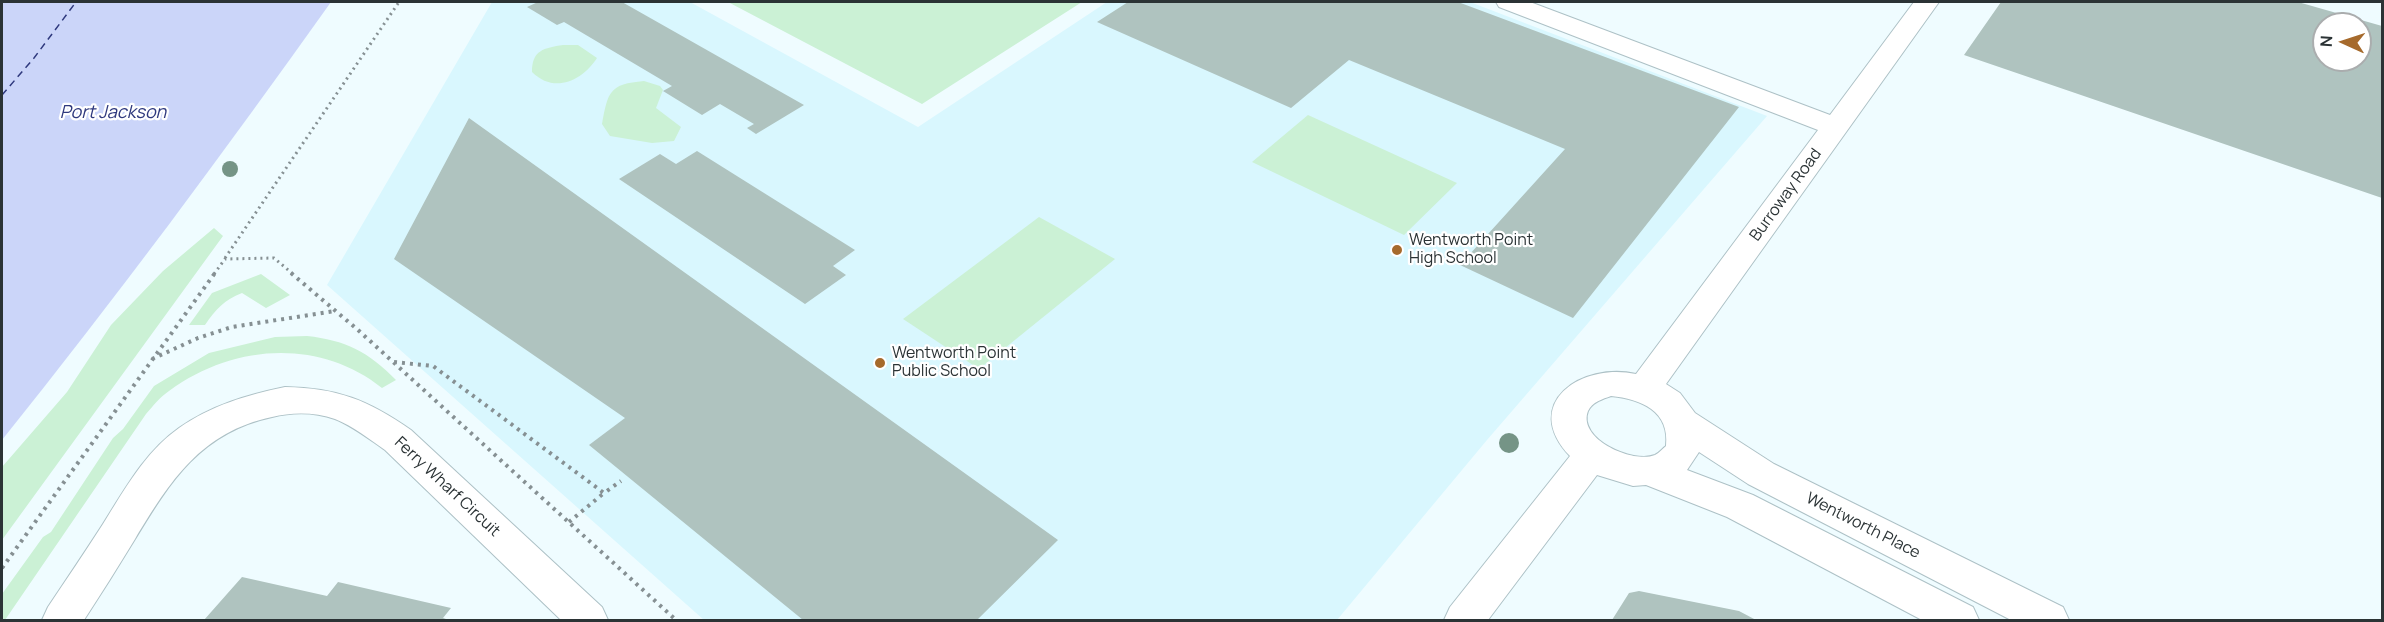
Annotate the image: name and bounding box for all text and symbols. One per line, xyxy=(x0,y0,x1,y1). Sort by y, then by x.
north arrow xyxy=(2312,12,2372,72)
text: N xyxy=(2315,35,2337,47)
water label: Port Jackson xyxy=(60,102,166,124)
street label: Burroway Road xyxy=(1746,145,1826,245)
place label: Wentworth Point High School xyxy=(1409,231,1533,269)
marker: Wentworth Point High School xyxy=(1390,243,1404,257)
place label: Wentworth Point Public School xyxy=(892,344,1016,382)
marker: Wentworth Point Public School xyxy=(873,356,887,370)
street label: Ferry Wharf Circuit xyxy=(390,433,504,541)
street label: Wentworth Place xyxy=(1803,489,1923,563)

